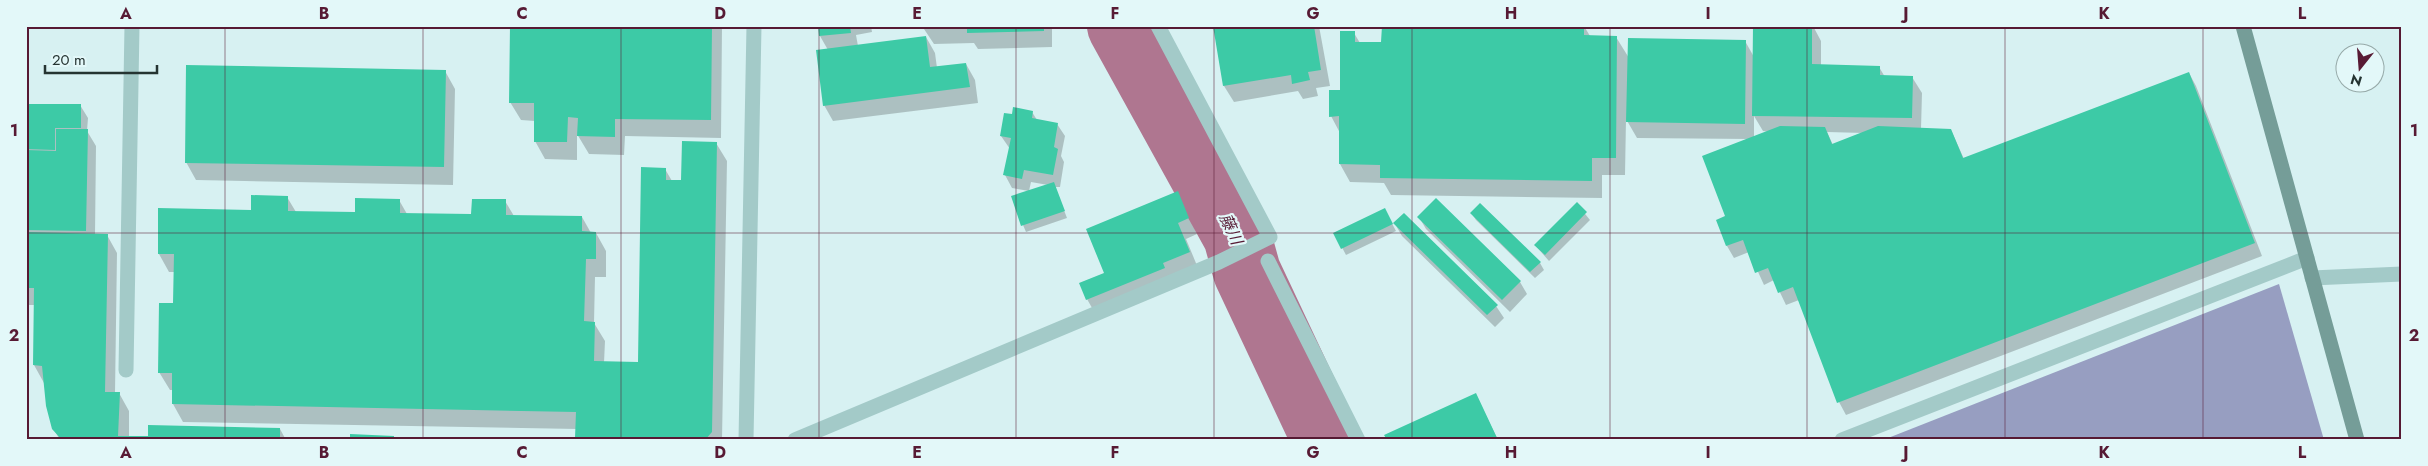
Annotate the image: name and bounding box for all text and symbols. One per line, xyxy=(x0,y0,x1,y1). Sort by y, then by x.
text: A xyxy=(119,2,132,25)
text: B xyxy=(319,2,329,25)
text: C xyxy=(516,2,528,25)
text: D xyxy=(714,2,726,25)
text: E xyxy=(912,2,922,25)
text: F xyxy=(1111,2,1119,25)
text: G xyxy=(1306,2,1320,25)
text: H xyxy=(1505,2,1517,25)
text: I xyxy=(1705,2,1711,25)
text: J xyxy=(1900,2,1909,25)
text: K xyxy=(2098,2,2110,25)
text: L xyxy=(2298,2,2307,25)
scale bar xyxy=(45,42,158,74)
north arrow xyxy=(2336,42,2386,92)
text: 20 m xyxy=(52,49,86,71)
text: N xyxy=(2348,69,2364,92)
text: 1 xyxy=(10,119,18,142)
text: 1 xyxy=(2410,119,2418,142)
water label: 藤川 xyxy=(1214,210,1249,250)
text: 2 xyxy=(9,324,19,347)
text: 2 xyxy=(2409,324,2419,347)
text: A xyxy=(119,441,132,464)
text: B xyxy=(319,441,329,464)
text: C xyxy=(516,441,528,464)
text: D xyxy=(714,441,726,464)
text: E xyxy=(912,441,922,464)
text: F xyxy=(1111,441,1119,464)
text: G xyxy=(1306,441,1320,464)
text: H xyxy=(1505,441,1517,464)
text: I xyxy=(1705,441,1711,464)
text: J xyxy=(1900,441,1909,464)
text: K xyxy=(2098,441,2110,464)
text: L xyxy=(2298,441,2307,464)

